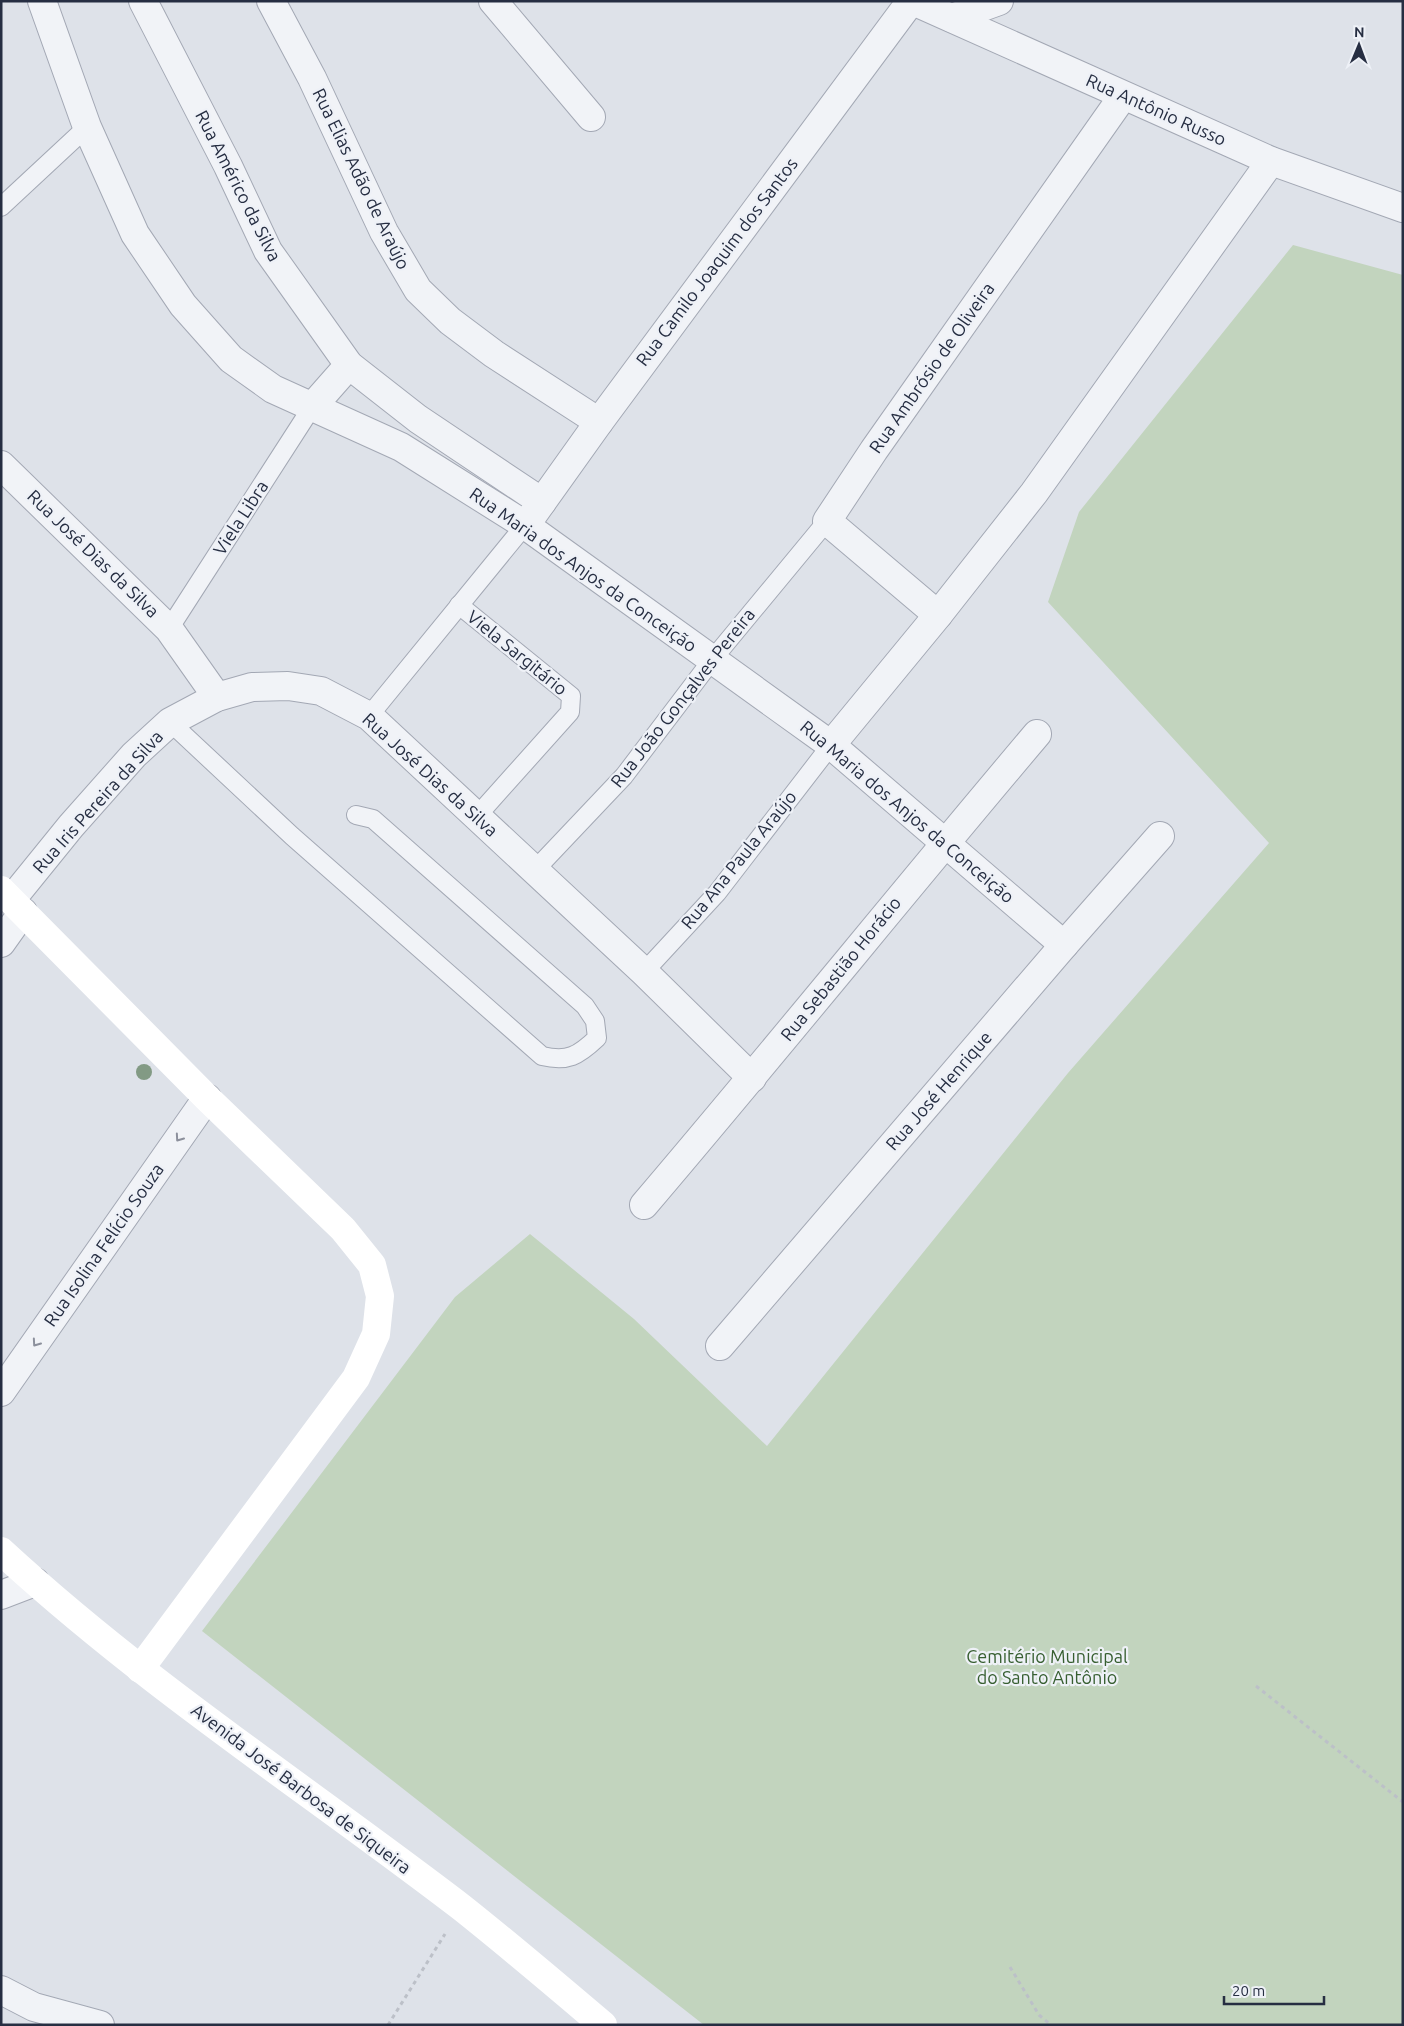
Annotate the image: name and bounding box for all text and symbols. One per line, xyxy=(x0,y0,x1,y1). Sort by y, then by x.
north arrow xyxy=(1334,20,1384,70)
text: N xyxy=(1354,24,1365,40)
street label: Rua Antônio Russo xyxy=(1083,69,1230,149)
street label: Rua Elias Adão de Araújo xyxy=(309,85,414,272)
street label: Rua Américo da Silva xyxy=(192,107,286,264)
street label: Rua Camilo Joaquim dos Santos xyxy=(631,153,801,369)
street label: Rua Ambrósio de Oliveira xyxy=(865,278,998,457)
street label: Viela Libra xyxy=(209,477,272,558)
street label: Rua Maria dos Anjos da Conceição xyxy=(466,483,701,656)
street label: Rua José Dias da Silva xyxy=(24,485,164,621)
street label: Rua João Gonçalves Pereira xyxy=(606,604,758,791)
street label: Viela Sargitário xyxy=(464,606,572,699)
street label: Rua José Dias da Silva xyxy=(359,708,502,840)
street label: Rua Maria dos Anjos da Conceição xyxy=(797,716,1018,907)
street label: Rua Iris Pereira da Silva xyxy=(28,726,166,877)
street label: Rua Ana Paula Araújo xyxy=(677,786,800,932)
street label: Rua Sebastião Horácio xyxy=(776,892,905,1044)
street label: Rua José Henrique xyxy=(881,1027,995,1154)
one-way arrow xyxy=(176,1132,185,1142)
street label: Rua Isolina Felício Souza xyxy=(39,1159,167,1330)
one-way arrow xyxy=(33,1337,42,1347)
park label: Cemitério Municipal do Santo Antônio xyxy=(966,1646,1128,1687)
street label: Avenida José Barbosa de Siqueira xyxy=(188,1699,415,1877)
scale bar xyxy=(1224,1974,1324,2006)
text: 20 m xyxy=(1232,1982,1265,1999)

